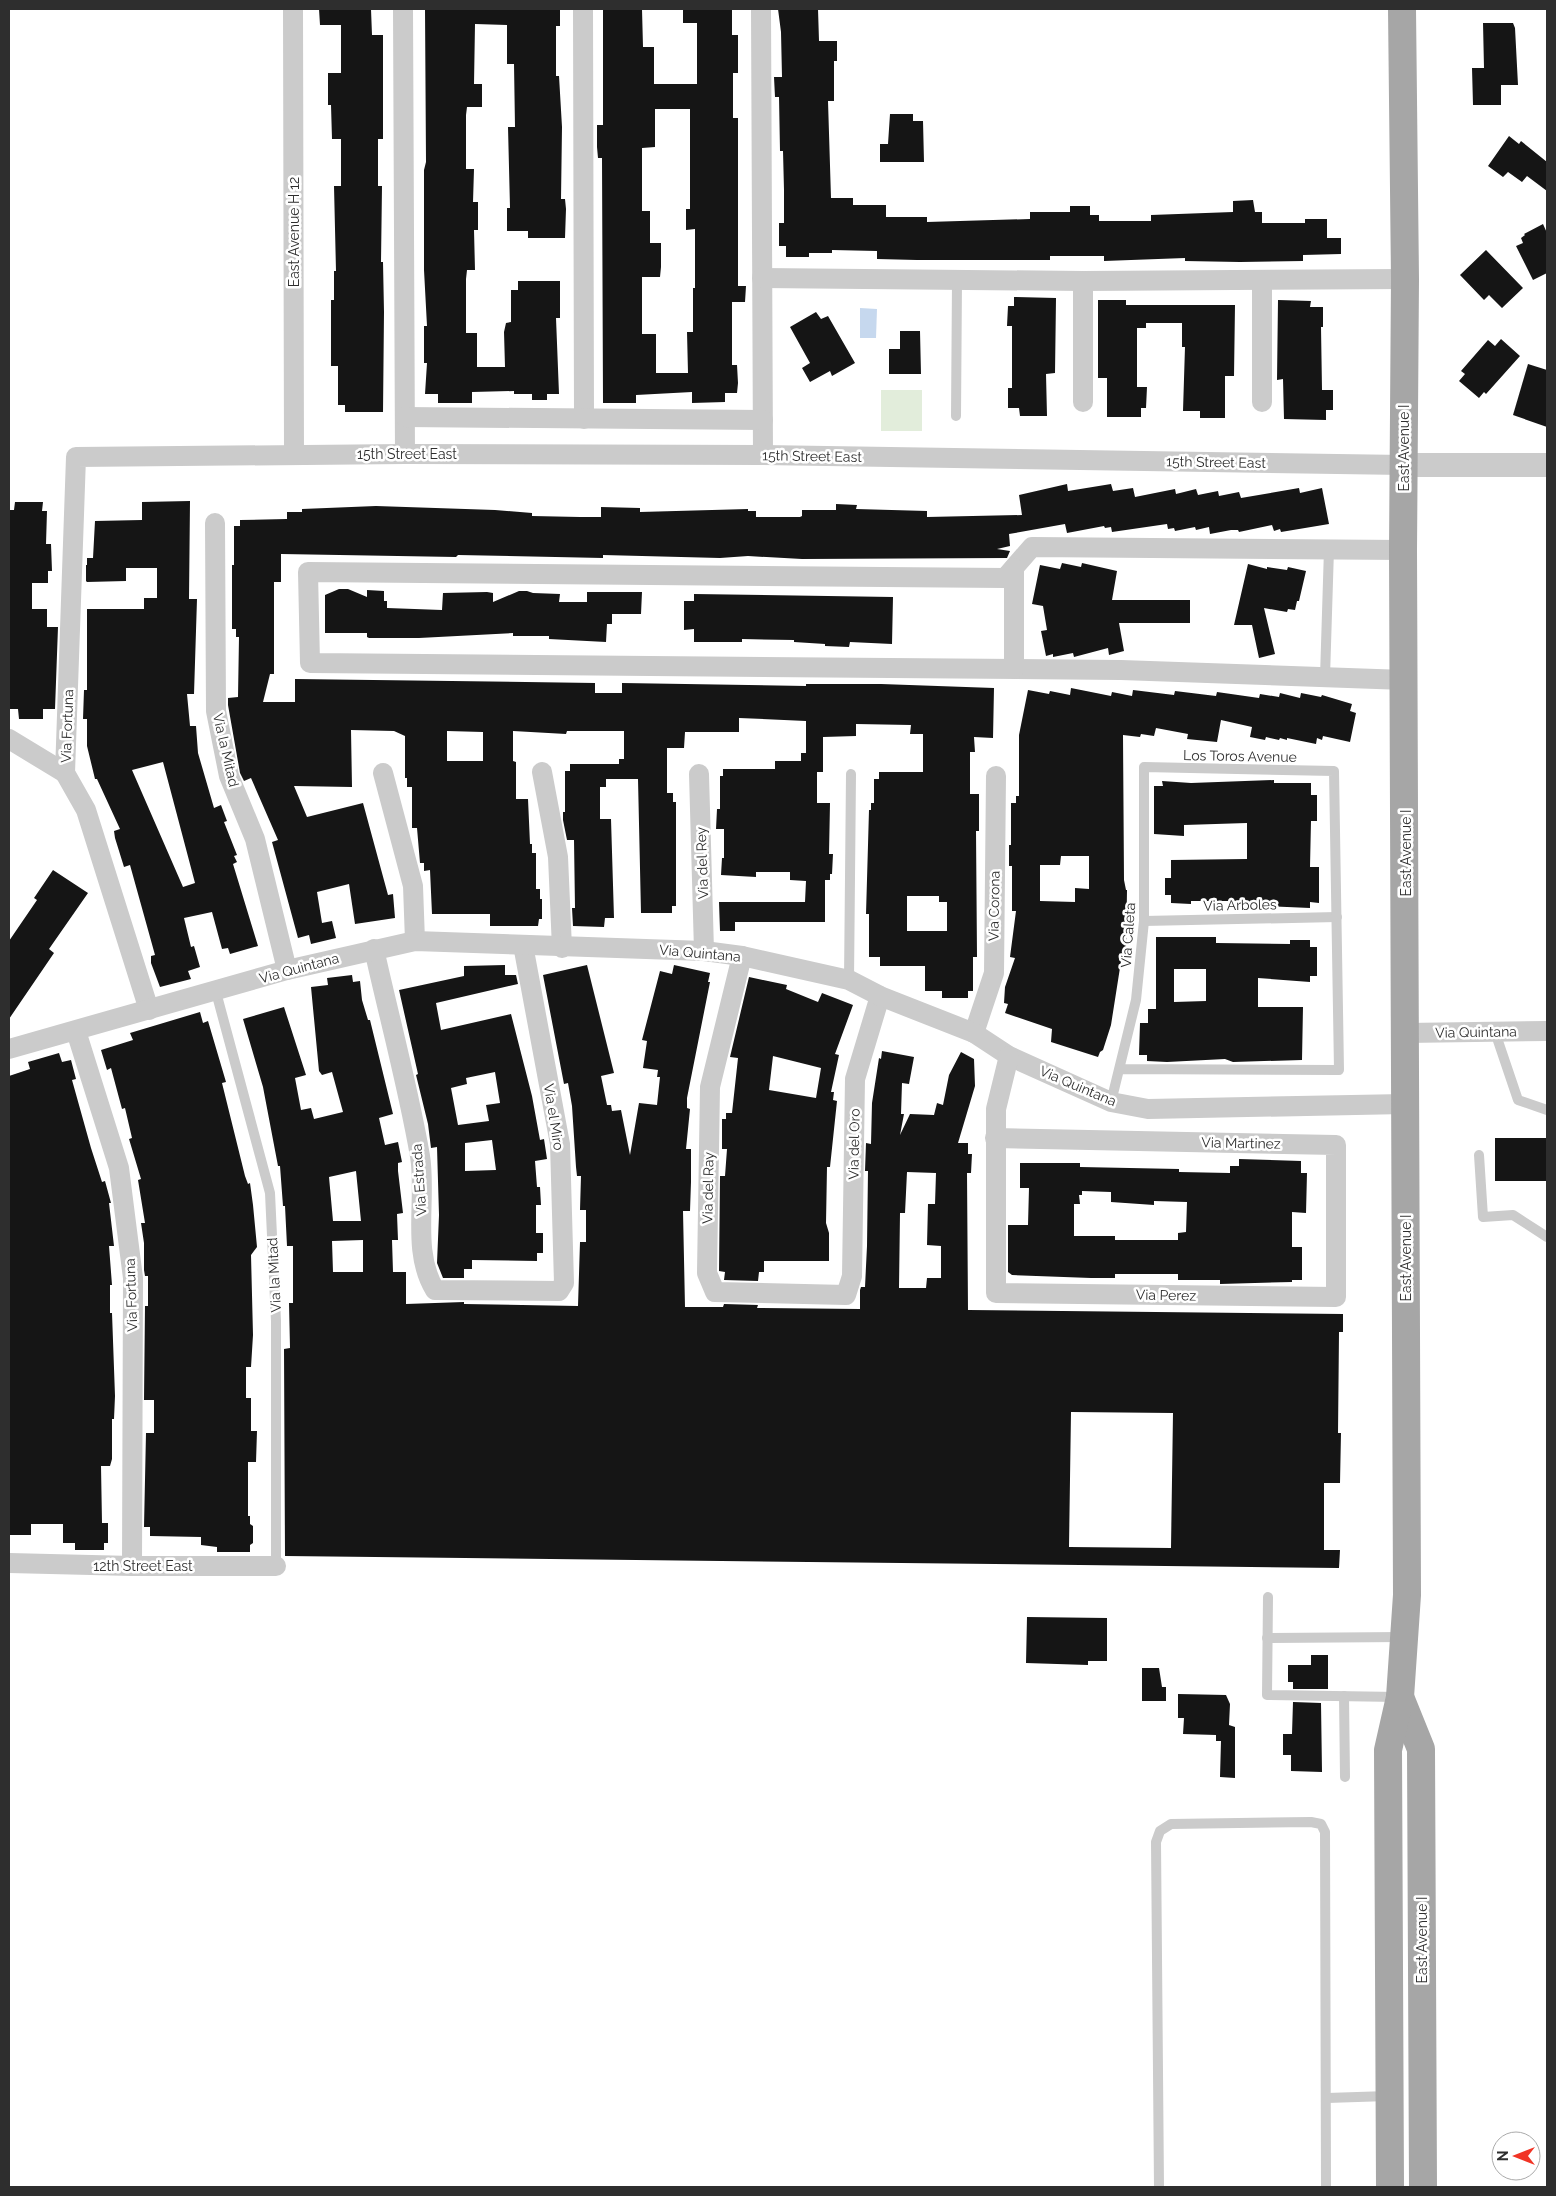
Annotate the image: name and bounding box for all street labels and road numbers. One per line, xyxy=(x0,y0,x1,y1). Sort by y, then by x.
street label: East Avenue H 12 xyxy=(286,177,302,287)
street label: East Avenue I xyxy=(1396,405,1412,491)
street label: 15th Street East xyxy=(357,446,457,462)
street label: 15th Street East xyxy=(762,447,862,465)
street label: 15th Street East xyxy=(1166,453,1266,471)
street label: Via Fortuna xyxy=(58,689,76,763)
street label: Via la Mitad xyxy=(210,712,242,788)
street label: Los Toros Avenue xyxy=(1183,747,1297,765)
street label: East Avenue I xyxy=(1398,810,1414,896)
street label: Via del Rey xyxy=(693,826,711,899)
street label: Via Corona xyxy=(985,871,1003,941)
street label: Via Arboles xyxy=(1203,896,1277,914)
street label: Via Caleta xyxy=(1118,902,1138,968)
street label: Via Quintana xyxy=(659,941,741,965)
street label: Via Quintana xyxy=(257,950,341,986)
street label: Via Quintana xyxy=(1435,1023,1517,1041)
street label: Via Quintana xyxy=(1037,1063,1119,1109)
street label: Via el Miro xyxy=(541,1083,567,1151)
street label: Via del Oro xyxy=(845,1108,863,1180)
street label: Via Martinez xyxy=(1201,1134,1281,1152)
street label: Via Estrada xyxy=(408,1143,430,1217)
street label: Via del Ray xyxy=(699,1152,717,1224)
street label: East Avenue I xyxy=(1398,1215,1414,1301)
street label: Via la Mitad xyxy=(264,1237,284,1313)
street label: Via Fortuna xyxy=(122,1258,140,1332)
street label: Via Perez xyxy=(1136,1286,1196,1304)
street label: 12th Street East xyxy=(93,1558,193,1574)
street label: East Avenue I xyxy=(1414,1897,1430,1983)

